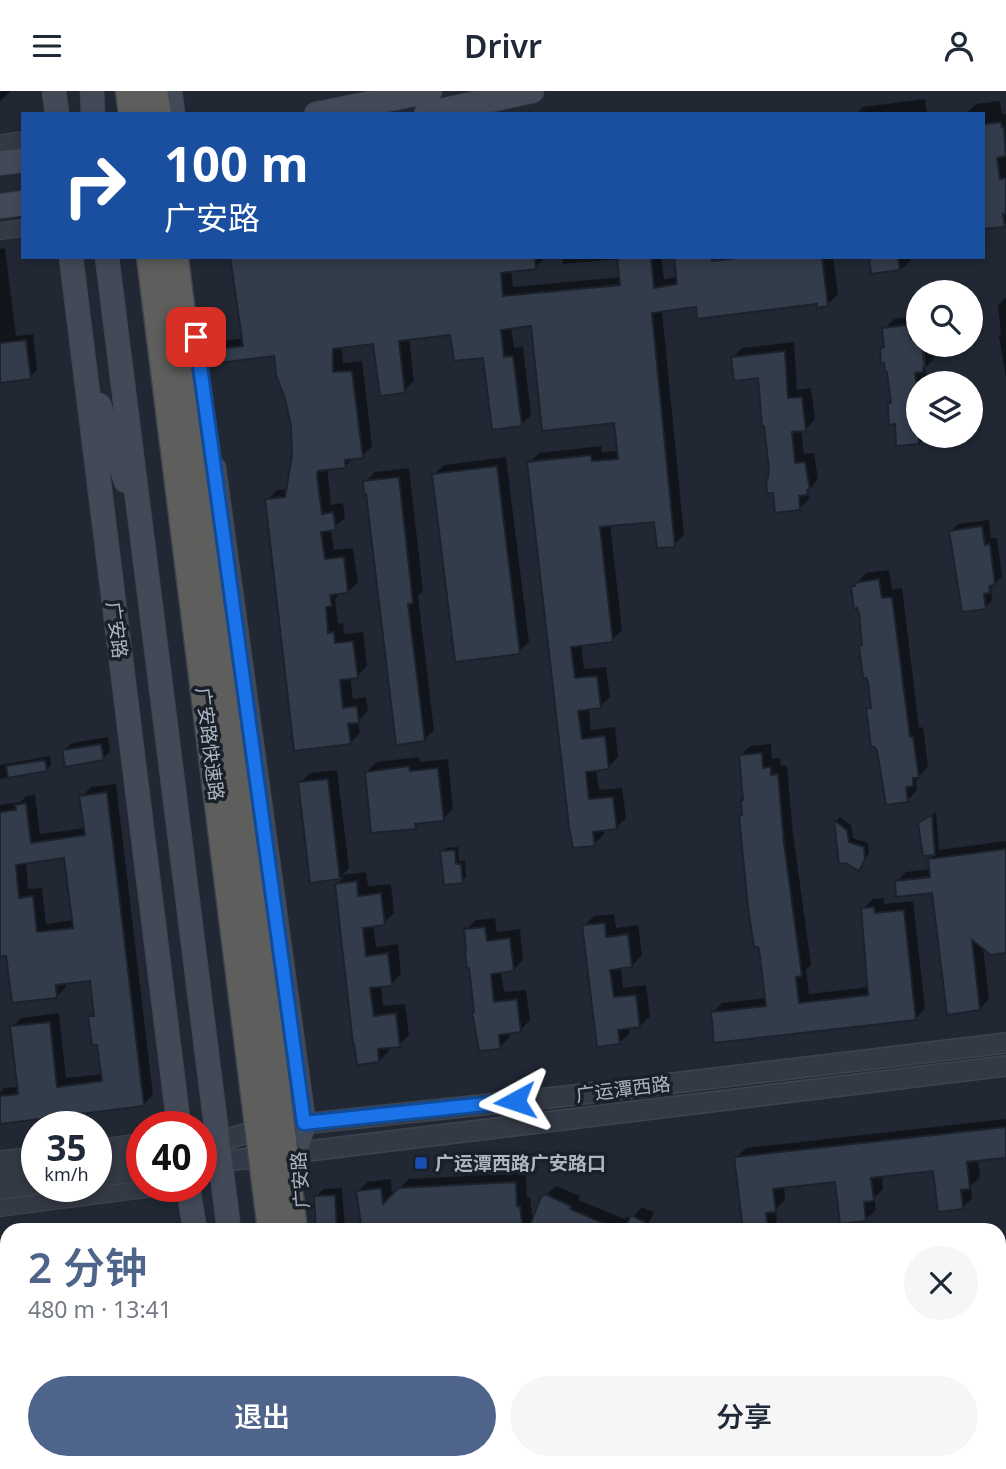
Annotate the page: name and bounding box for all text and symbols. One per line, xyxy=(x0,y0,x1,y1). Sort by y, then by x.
text: Drivr xyxy=(464,24,542,67)
icon: menu xyxy=(28,27,66,65)
icon: person xyxy=(940,27,978,65)
text: 100 m xyxy=(164,130,309,196)
icon: right xyxy=(49,140,140,231)
text: 广安路 xyxy=(164,196,260,239)
map controls xyxy=(906,280,983,448)
button: search xyxy=(906,280,983,357)
pin xyxy=(166,307,226,367)
icon: arrive xyxy=(177,318,215,356)
button: layers xyxy=(906,371,983,448)
street label: 广安路 xyxy=(101,600,133,660)
street label: 广安路快速路 xyxy=(190,686,230,802)
position arrow xyxy=(478,1064,552,1138)
street label: 广运潭西路 xyxy=(574,1070,672,1108)
speed limit sign: 40 xyxy=(126,1111,217,1202)
text: 35 xyxy=(46,1124,87,1171)
place label: 广运潭西路广安路口 xyxy=(435,1150,606,1176)
street label: 广安路 xyxy=(285,1151,315,1209)
marker: 广运潭西路广安路口 xyxy=(413,1155,429,1171)
text: km/h xyxy=(44,1162,89,1186)
text: 2 分钟 xyxy=(28,1238,147,1295)
button: close xyxy=(904,1246,978,1320)
text: 480 m · 13:41 xyxy=(28,1293,172,1325)
button: 退出 xyxy=(28,1376,496,1456)
button: 分享 xyxy=(510,1376,978,1456)

